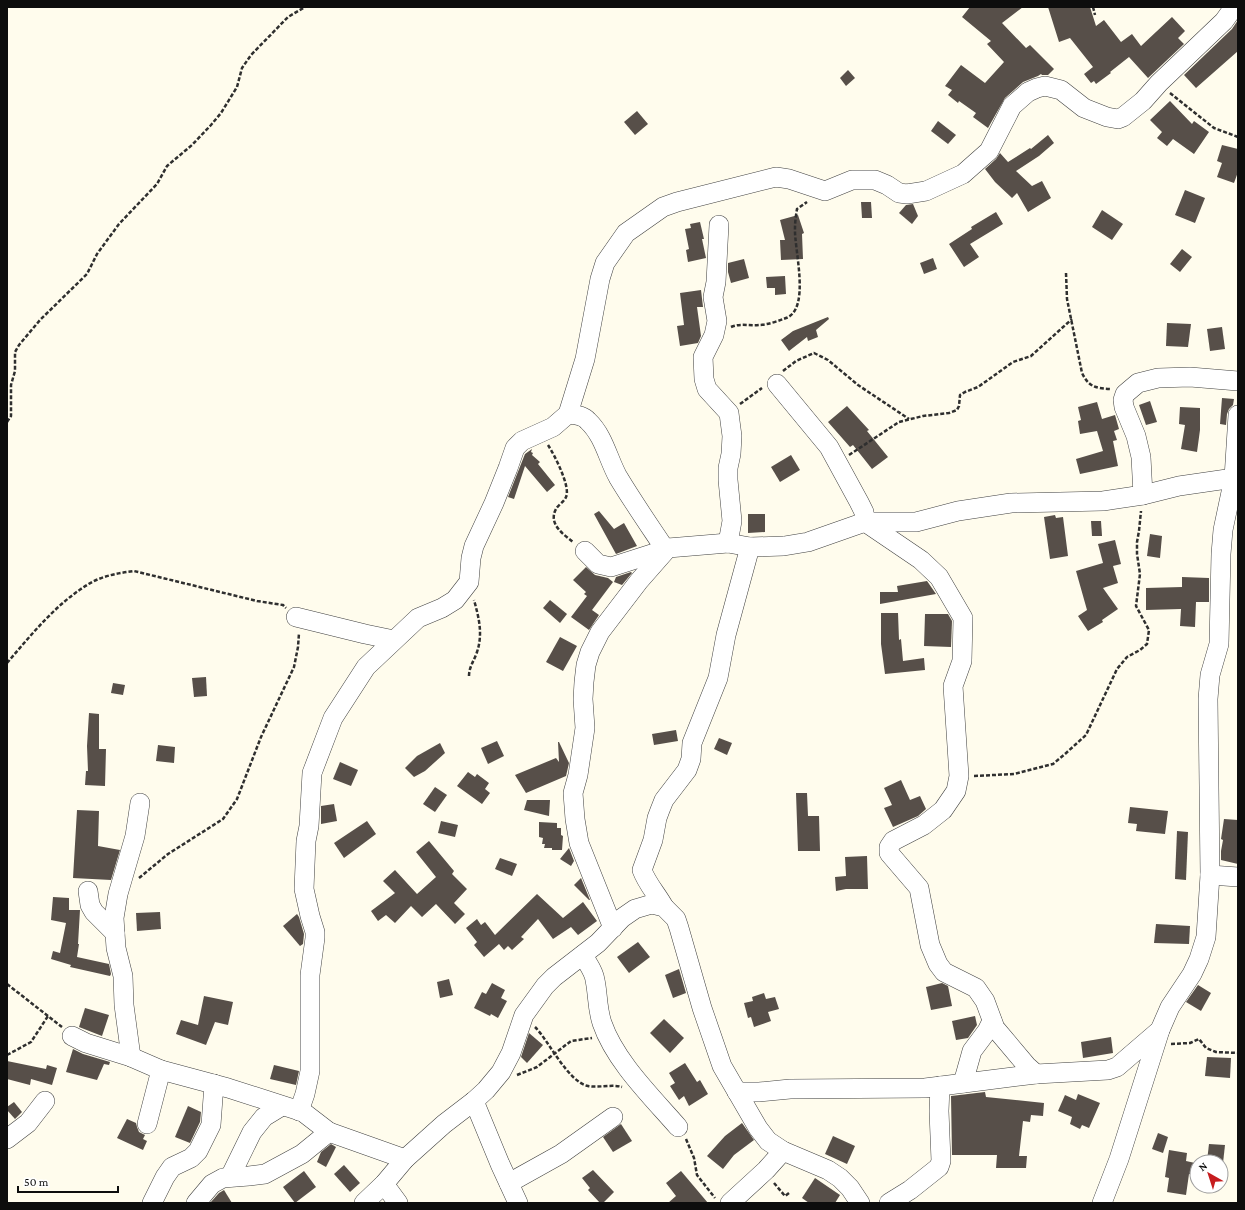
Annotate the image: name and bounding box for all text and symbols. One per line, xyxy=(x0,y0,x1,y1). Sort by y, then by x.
north arrow xyxy=(1189,1154,1229,1194)
text: N xyxy=(1196,1159,1210,1173)
scale bar xyxy=(18,1168,118,1194)
text: 50 m xyxy=(24,1175,49,1189)

